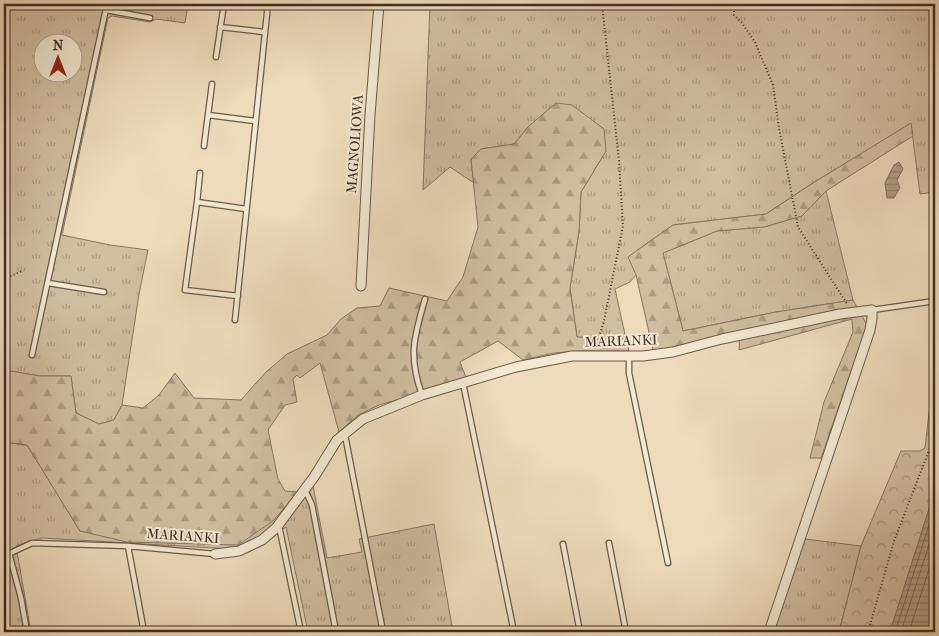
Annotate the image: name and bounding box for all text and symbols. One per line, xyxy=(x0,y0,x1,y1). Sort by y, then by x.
north arrow xyxy=(32,32,82,82)
text: N xyxy=(53,37,64,54)
street label: MAGNOLIOWA xyxy=(343,93,367,194)
street label: MARIANKI xyxy=(584,331,658,351)
street label: MARIANKI xyxy=(146,525,220,547)

